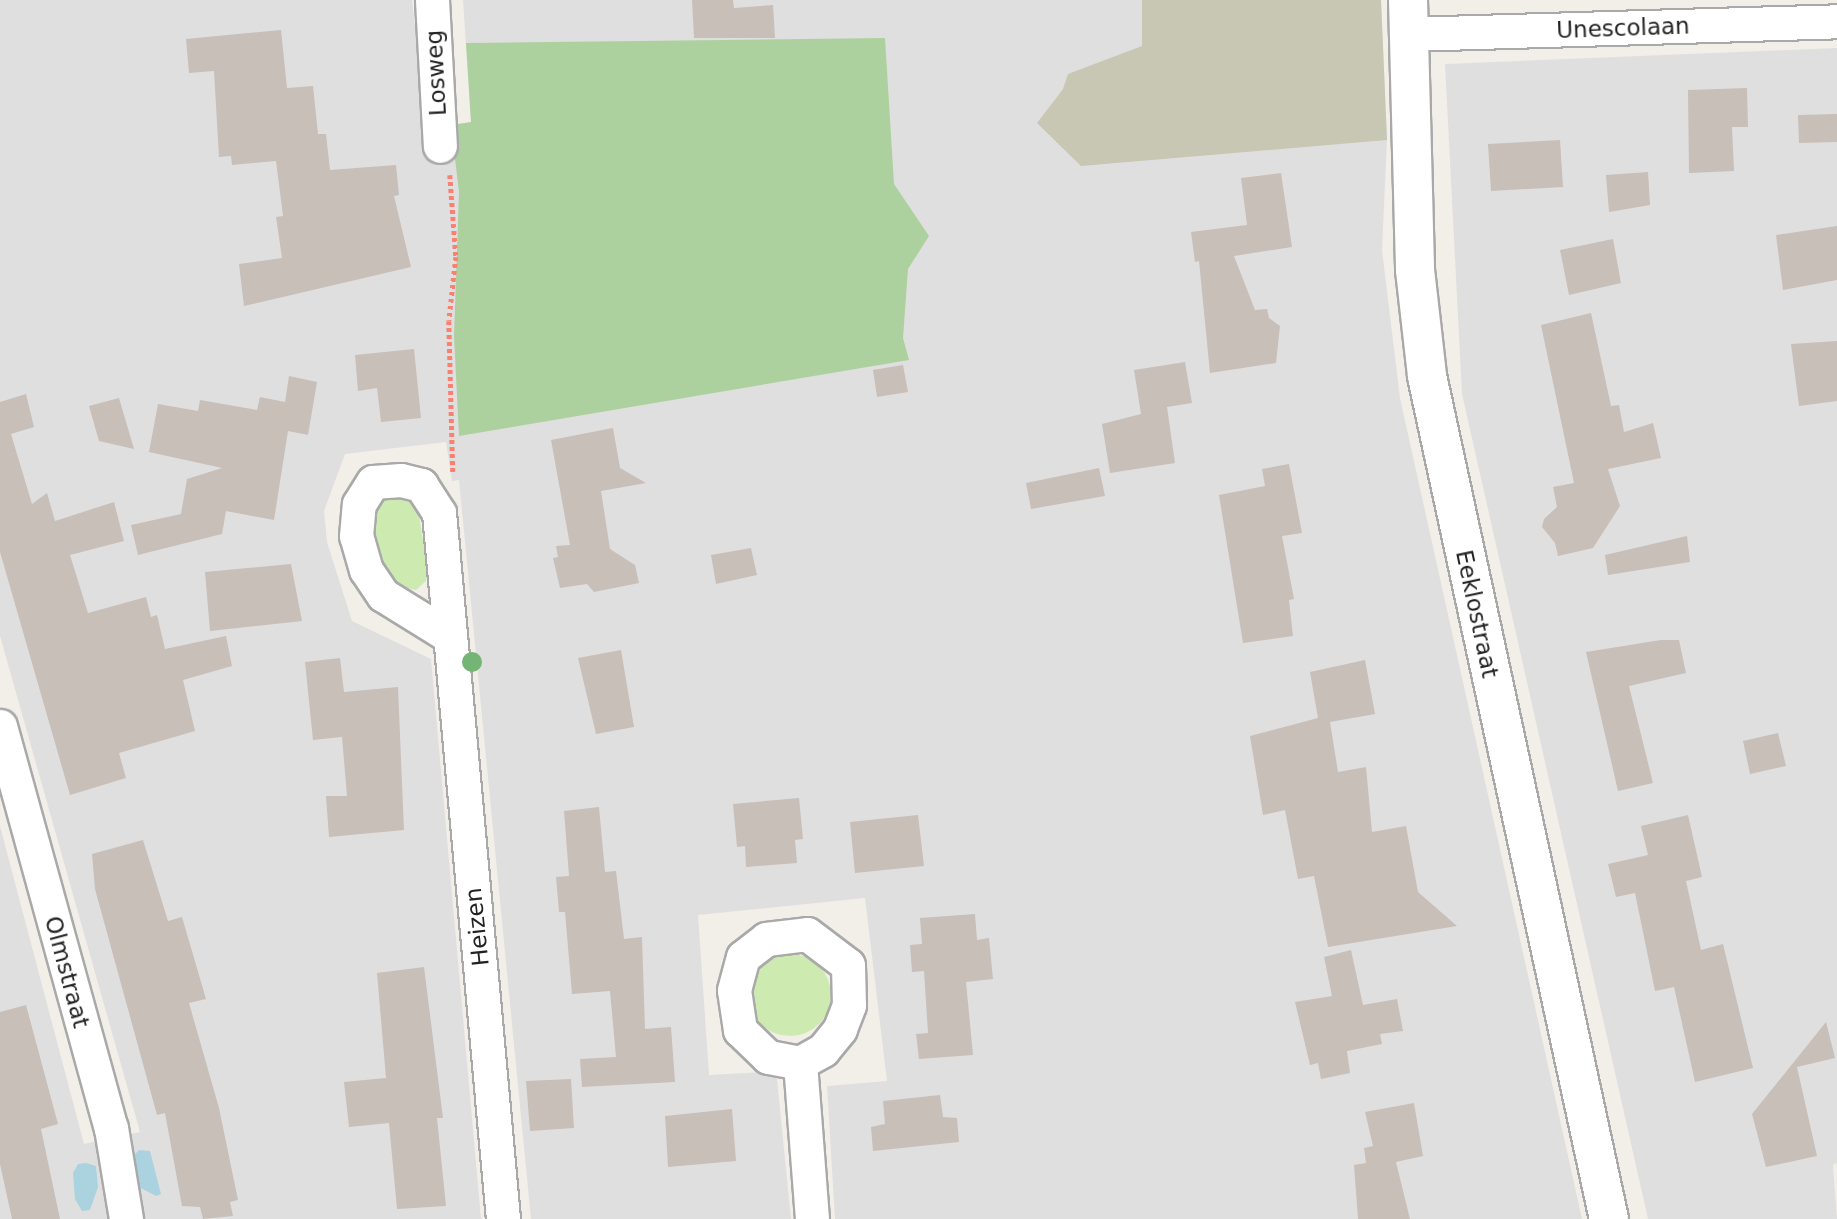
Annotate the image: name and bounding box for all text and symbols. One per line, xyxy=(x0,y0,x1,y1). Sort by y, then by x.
street label: Unescolaan xyxy=(1556,12,1690,44)
street label: Losweg xyxy=(420,29,452,117)
street label: Eeklostraat xyxy=(1450,547,1504,681)
street label: Heizen xyxy=(459,886,495,968)
street label: Olmstraat xyxy=(39,913,95,1031)

